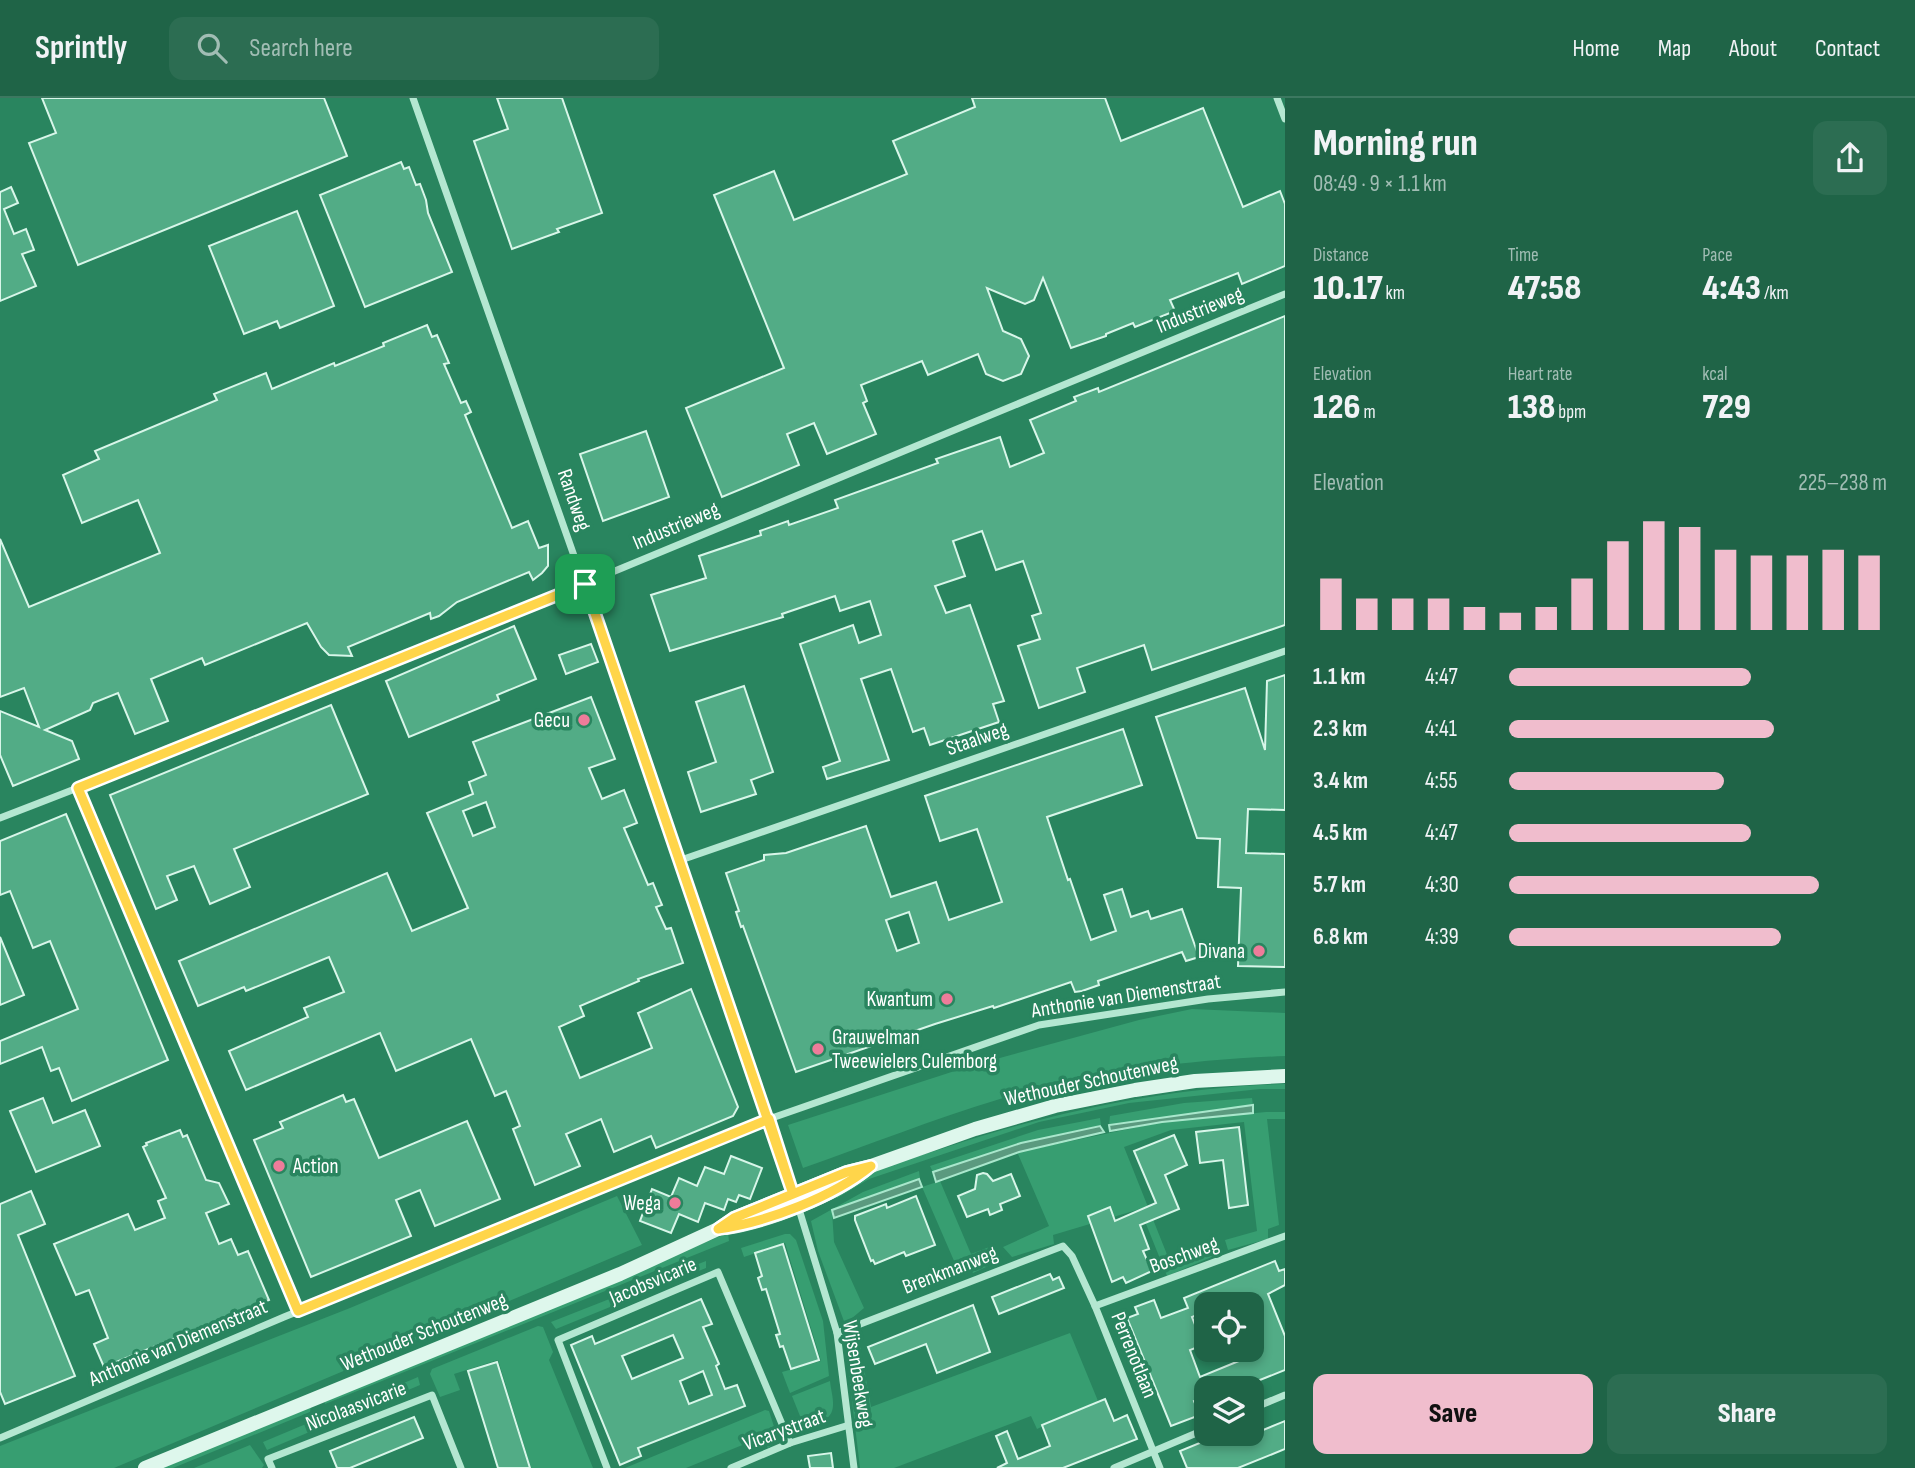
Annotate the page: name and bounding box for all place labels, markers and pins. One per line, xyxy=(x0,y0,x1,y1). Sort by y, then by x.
pin xyxy=(555,554,615,614)
place label: Gecu xyxy=(534,708,570,733)
marker: Gecu xyxy=(576,712,592,728)
place label: Divana xyxy=(1198,939,1245,964)
marker: Divana xyxy=(1251,943,1267,959)
place label: Kwantum xyxy=(866,987,933,1012)
marker: Kwantum xyxy=(939,991,955,1007)
place label: Grauwelman Tweewielers Culemborg xyxy=(832,1025,997,1074)
marker: Grauwelman Tweewielers Culemborg xyxy=(810,1041,826,1057)
place label: Action xyxy=(292,1154,339,1179)
marker: Action xyxy=(271,1158,287,1174)
place label: Wega xyxy=(623,1191,661,1216)
marker: Wega xyxy=(667,1195,683,1211)

